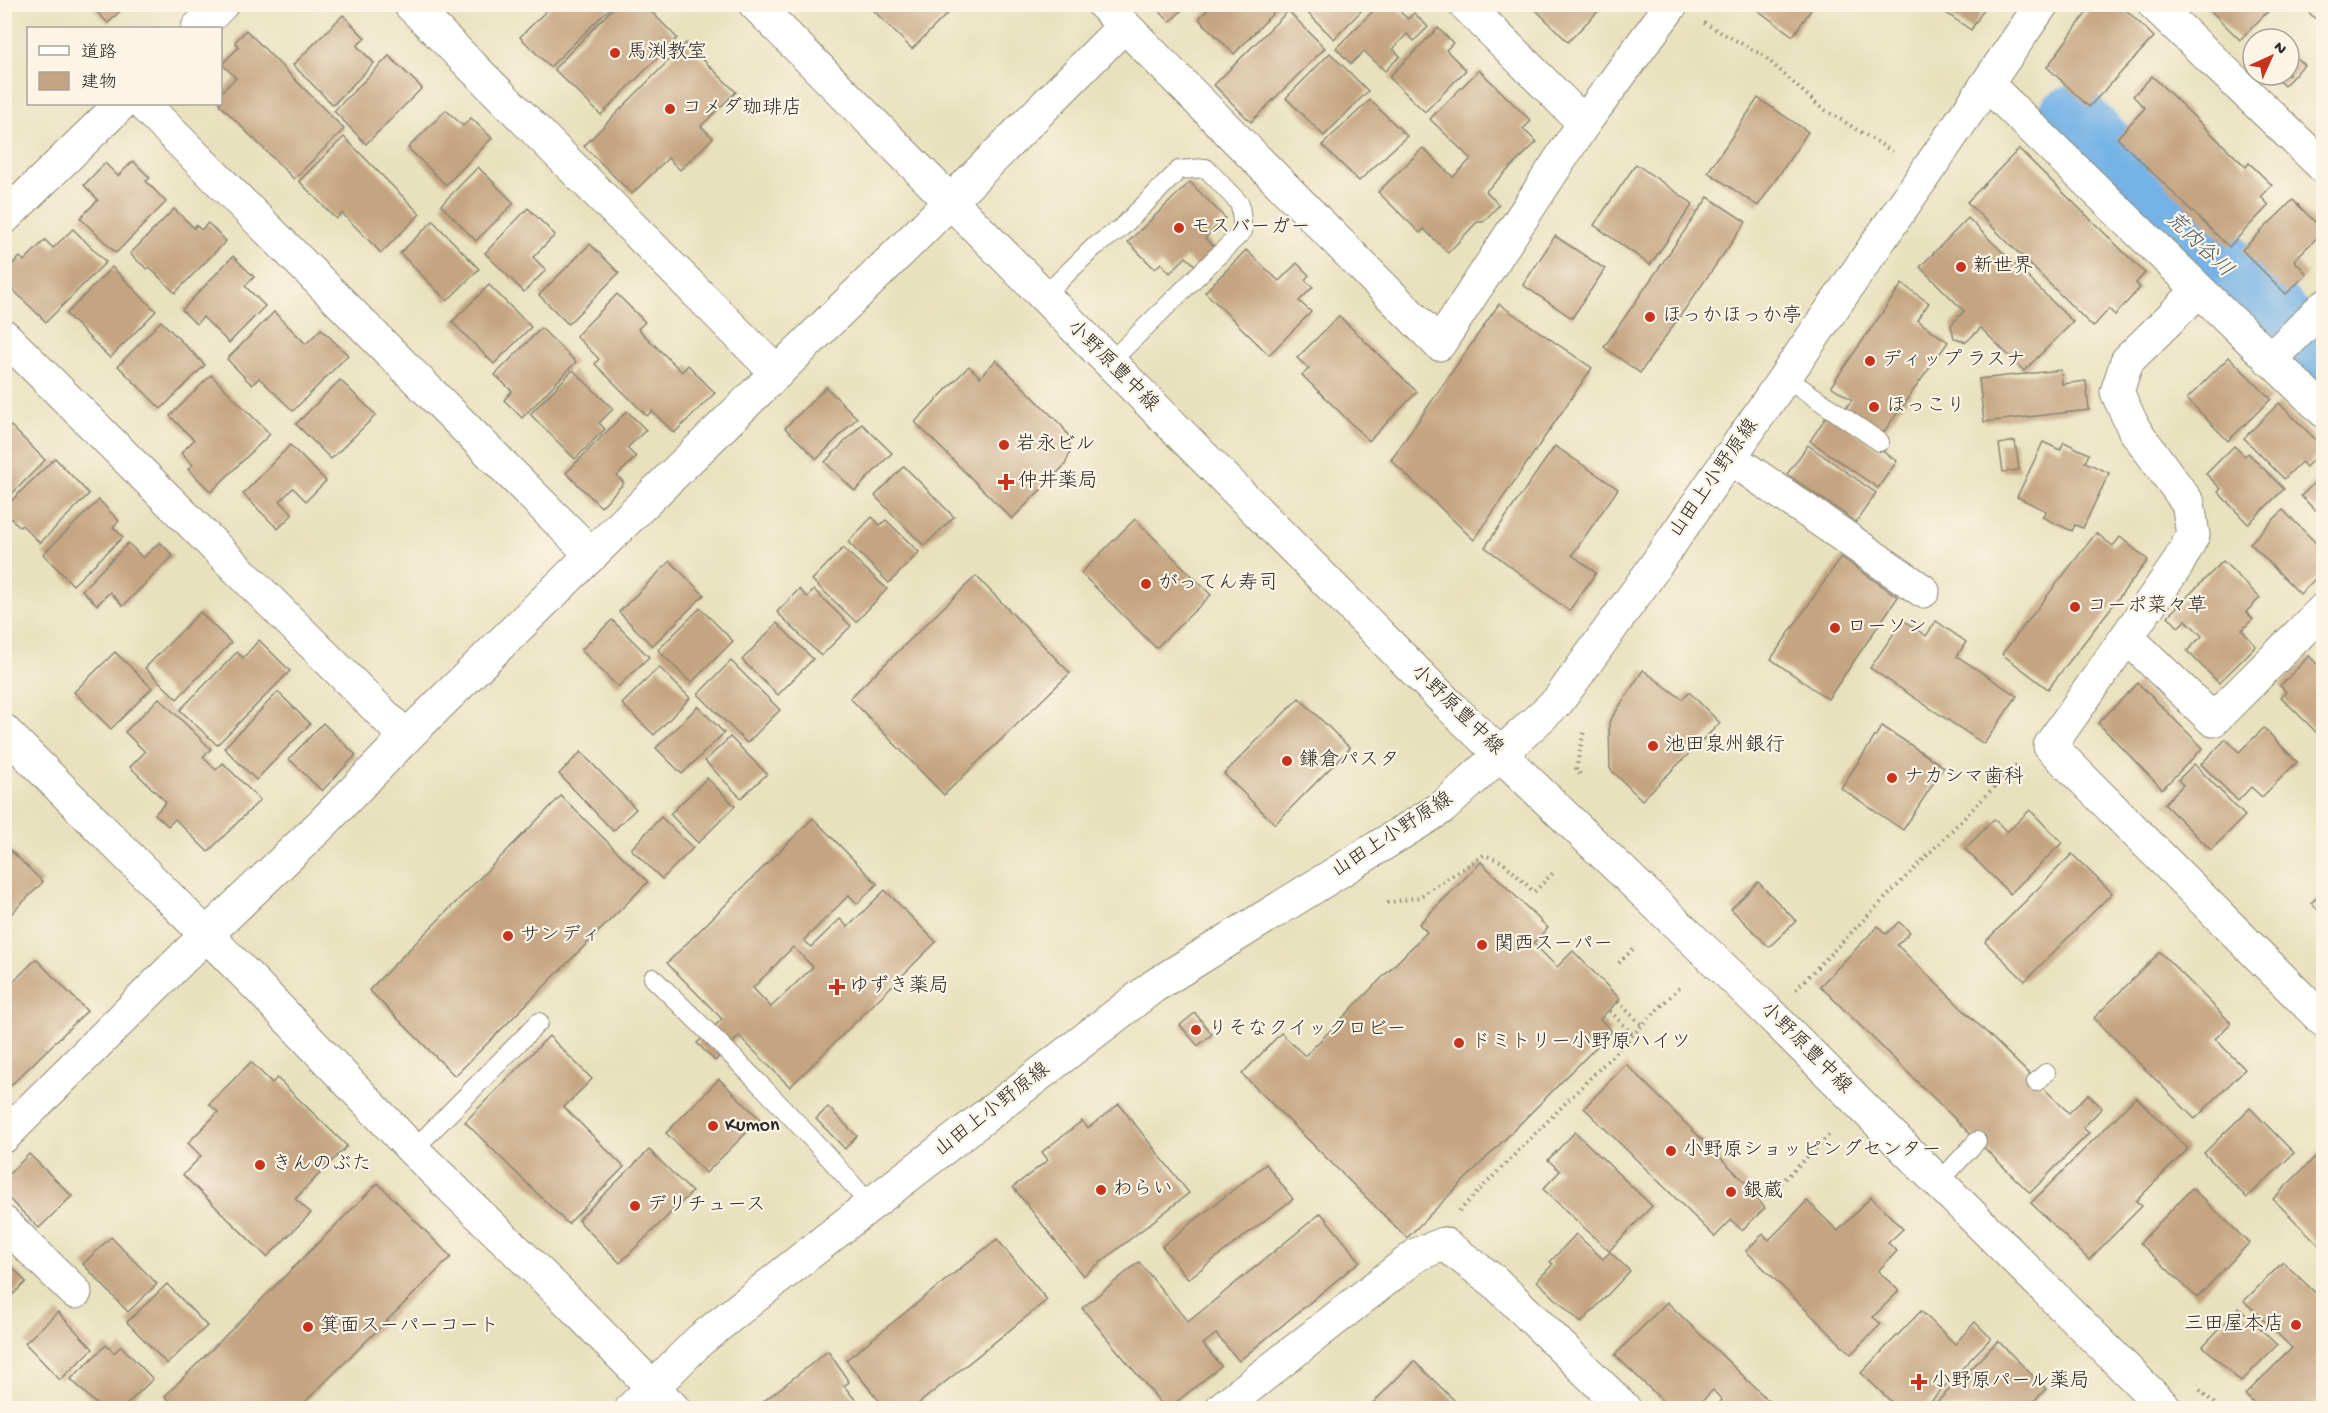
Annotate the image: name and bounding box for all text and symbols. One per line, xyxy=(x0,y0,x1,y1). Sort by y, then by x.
legend xyxy=(27,27,222,105)
north arrow xyxy=(2241,27,2301,87)
text: N xyxy=(2269,38,2290,60)
place label: 馬渕教室 xyxy=(627,40,707,65)
text: 道路 xyxy=(81,42,117,64)
marker: 馬渕教室 xyxy=(608,46,622,60)
text: 建物 xyxy=(81,72,117,94)
place label: コメダ珈琲店 xyxy=(682,96,802,121)
marker: コメダ珈琲店 xyxy=(663,102,677,116)
water label: 荒内谷川 xyxy=(2159,207,2238,284)
place label: モスバーガー xyxy=(1191,216,1311,240)
marker: モスバーガー xyxy=(1172,221,1186,235)
place label: 新世界 xyxy=(1973,255,2033,279)
marker: 新世界 xyxy=(1954,260,1968,274)
place label: ほっかほっか亭 xyxy=(1662,304,1802,329)
marker: ほっかほっか亭 xyxy=(1643,310,1657,324)
street label: 小野原豊中線 xyxy=(1061,315,1164,418)
place label: ディップ ラスナ xyxy=(1882,349,2026,373)
marker: ディップ ラスナ xyxy=(1863,354,1877,368)
place label: ほっこり xyxy=(1886,396,1966,419)
marker: ほっこり xyxy=(1867,400,1881,414)
street label: 山田上小野原線 xyxy=(1665,414,1765,543)
place label: 岩永ビル xyxy=(1016,433,1096,457)
marker: 岩永ビル xyxy=(997,438,1011,452)
place label: 仲井薬局 xyxy=(1018,469,1098,494)
marker: 仲井薬局 xyxy=(999,475,1013,489)
place label: がってん寿司 xyxy=(1158,571,1278,596)
marker: がってん寿司 xyxy=(1139,577,1153,591)
place label: コーポ菜々草 xyxy=(2087,594,2207,619)
marker: コーポ菜々草 xyxy=(2068,600,2082,614)
place label: ローソン xyxy=(1847,617,1927,640)
marker: ローソン xyxy=(1828,621,1842,635)
street label: 小野原豊中線 xyxy=(1405,660,1509,761)
place label: 池田泉州銀行 xyxy=(1665,733,1785,758)
marker: 池田泉州銀行 xyxy=(1646,739,1660,753)
place label: 鎌倉パスタ xyxy=(1299,748,1399,773)
marker: 鎌倉パスタ xyxy=(1280,754,1294,768)
place label: ナカシマ歯科 xyxy=(1904,765,2024,790)
marker: ナカシマ歯科 xyxy=(1885,771,1899,785)
street label: 山田上小野原線 xyxy=(1327,787,1458,884)
place label: サンディ xyxy=(520,924,601,948)
marker: サンディ xyxy=(501,929,515,943)
place label: 関西スーパー xyxy=(1494,933,1613,957)
marker: 関西スーパー xyxy=(1475,938,1489,952)
place label: ゆずき薬局 xyxy=(849,974,949,999)
marker: ゆずき薬局 xyxy=(830,980,844,994)
street label: 小野原豊中線 xyxy=(1754,997,1857,1100)
place label: りそなクイックロビー xyxy=(1208,1019,1407,1042)
marker: りそなクイックロビー xyxy=(1189,1023,1203,1037)
place label: ドミトリー小野原ハイツ xyxy=(1471,1031,1691,1055)
marker: ドミトリー小野原ハイツ xyxy=(1452,1036,1466,1050)
street label: 山田上小野原線 xyxy=(930,1058,1055,1163)
place label: Kumon xyxy=(725,1115,780,1138)
marker: Kumon xyxy=(706,1119,720,1133)
place label: 小野原ショッピングセンター xyxy=(1683,1138,1941,1163)
marker: 小野原ショッピングセンター xyxy=(1664,1144,1678,1158)
place label: きんのぶた xyxy=(272,1153,372,1177)
marker: きんのぶた xyxy=(253,1158,267,1172)
place label: わらい xyxy=(1113,1179,1173,1202)
place label: 銀蔵 xyxy=(1743,1179,1783,1204)
marker: わらい xyxy=(1094,1183,1108,1197)
marker: 銀蔵 xyxy=(1724,1185,1738,1199)
place label: デリチュース xyxy=(647,1194,766,1218)
marker: デリチュース xyxy=(628,1199,642,1213)
place label: 三田屋本店 xyxy=(2184,1312,2284,1337)
place label: 箕面スーパーコート xyxy=(320,1314,499,1339)
marker: 三田屋本店 xyxy=(2289,1318,2303,1332)
marker: 箕面スーパーコート xyxy=(301,1320,315,1334)
place label: 小野原パール薬局 xyxy=(1931,1369,2090,1394)
marker: 小野原パール薬局 xyxy=(1912,1375,1926,1389)

